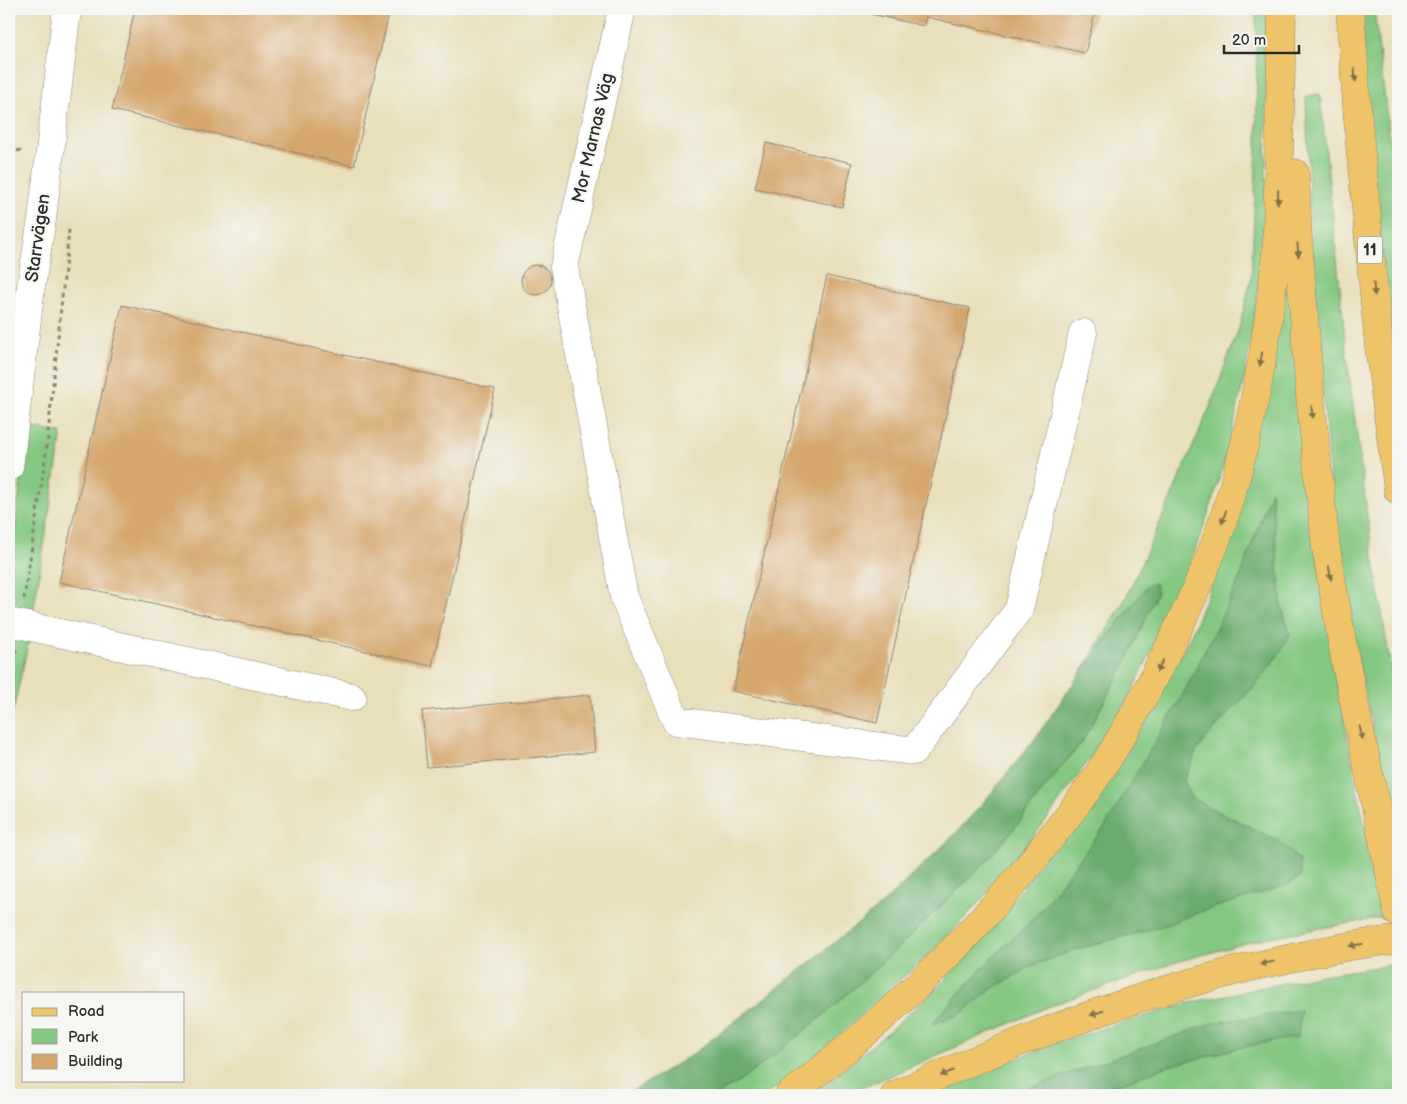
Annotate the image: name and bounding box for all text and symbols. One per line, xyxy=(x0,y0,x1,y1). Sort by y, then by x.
scale bar xyxy=(1224,22,1300,54)
text: 20 m xyxy=(1232,31,1266,50)
one-way arrow xyxy=(1351,67,1359,83)
street label: Mor Marnas Väg xyxy=(568,71,618,205)
one-way arrow xyxy=(1273,190,1281,206)
street label: Starrvägen xyxy=(21,193,55,283)
road number: 11 xyxy=(1358,236,1382,264)
one-way arrow xyxy=(1295,242,1303,258)
one-way arrow xyxy=(1370,281,1378,297)
one-way arrow xyxy=(1257,351,1265,367)
one-way arrow xyxy=(1308,404,1316,420)
one-way arrow xyxy=(1220,510,1228,525)
one-way arrow xyxy=(1327,566,1335,582)
one-way arrow xyxy=(1156,659,1164,673)
one-way arrow xyxy=(1357,725,1365,740)
one-way arrow xyxy=(1348,942,1364,950)
one-way arrow xyxy=(1259,959,1274,967)
legend xyxy=(22,992,185,1082)
text: Road xyxy=(68,1002,104,1021)
one-way arrow xyxy=(1090,1009,1105,1017)
text: Park xyxy=(68,1028,99,1047)
text: Building xyxy=(68,1052,123,1071)
one-way arrow xyxy=(939,1069,954,1077)

